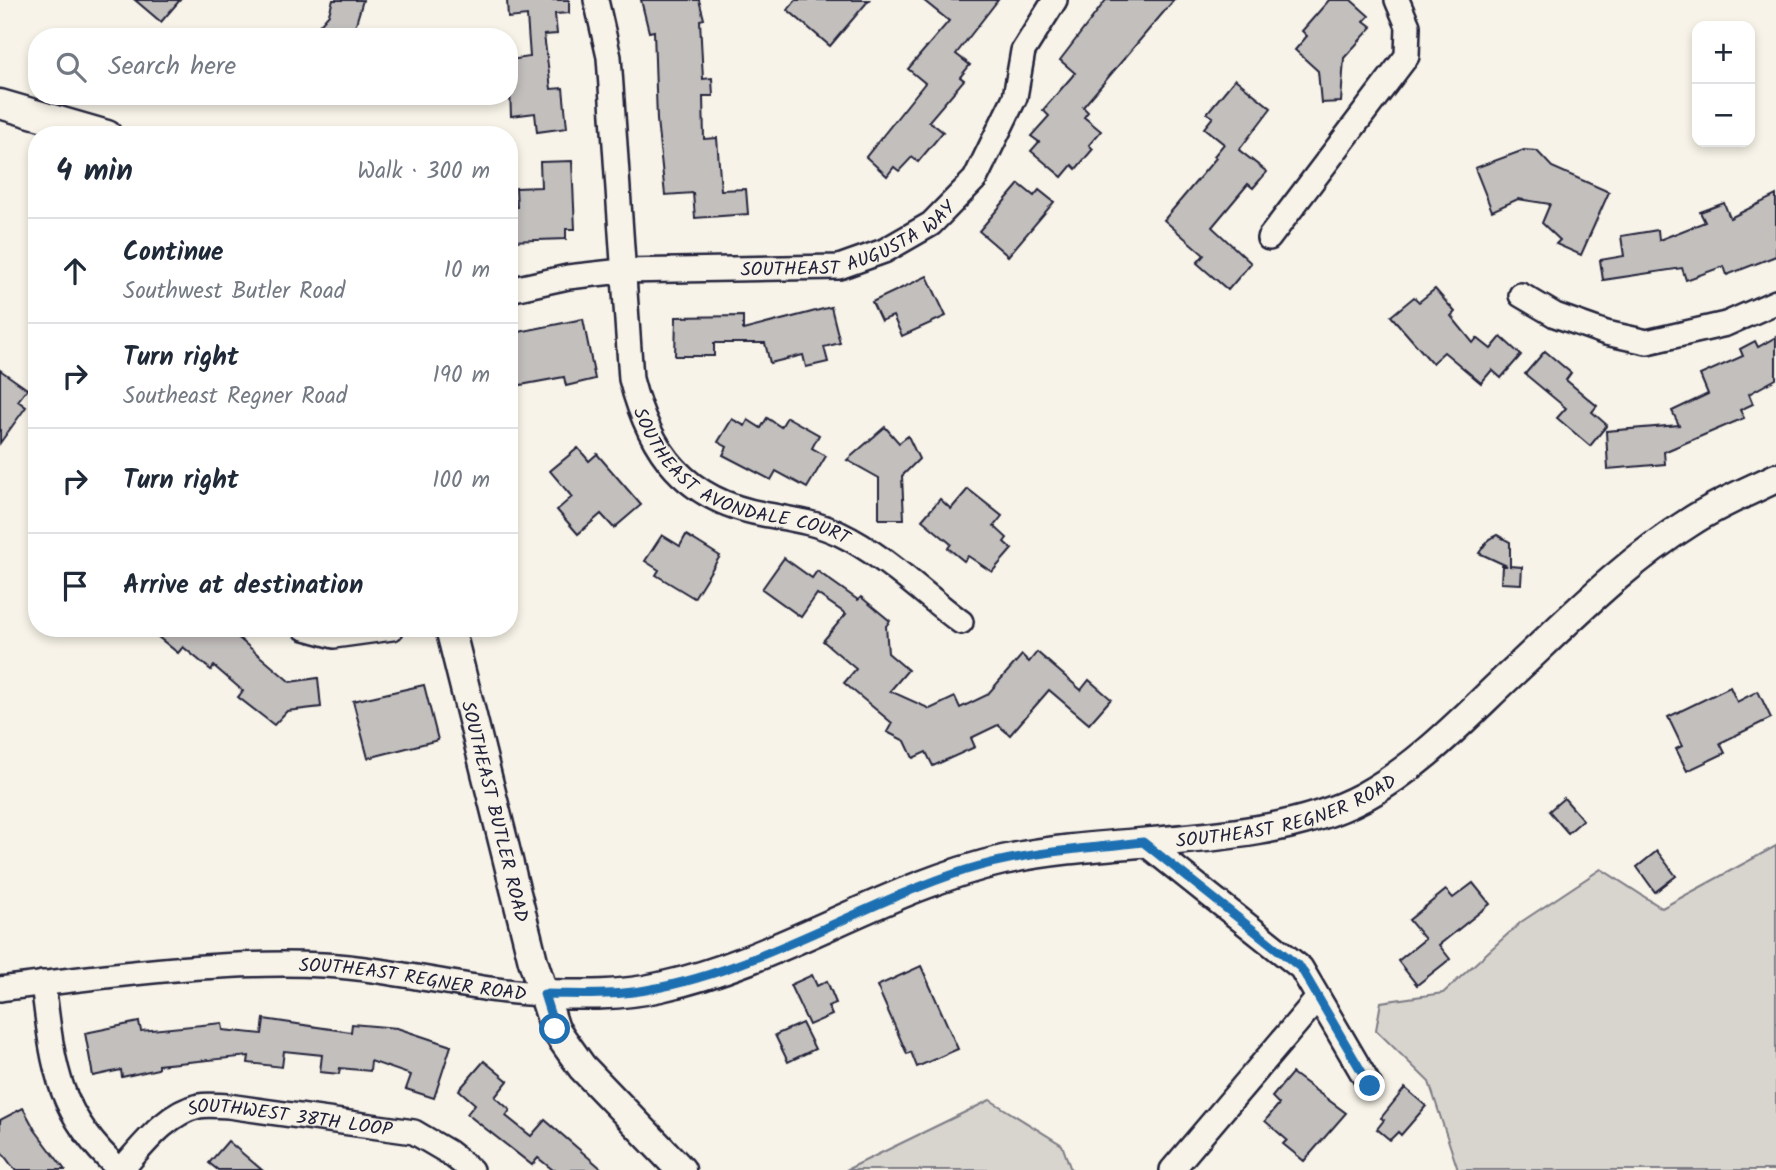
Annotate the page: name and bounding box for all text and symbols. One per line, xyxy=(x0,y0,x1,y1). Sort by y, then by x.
map controls xyxy=(1692,21,1755,147)
button: + xyxy=(1692,21,1755,84)
search box xyxy=(28,28,518,105)
text: Search here xyxy=(108,46,236,88)
icon: search xyxy=(52,48,90,86)
button: − xyxy=(1692,84,1755,147)
text: 4 min xyxy=(56,148,133,196)
text: Walk · 300 m xyxy=(357,154,490,190)
street label: SOUTHEAST AUGUSTA WAY xyxy=(740,193,964,286)
text: Continue xyxy=(123,232,224,274)
icon: ahead xyxy=(56,252,94,290)
text: 10 m xyxy=(444,253,490,289)
text: Southwest Butler Road xyxy=(123,274,345,310)
text: Turn right xyxy=(123,337,239,379)
icon: right xyxy=(56,357,94,395)
text: 190 m xyxy=(433,358,490,394)
text: Southeast Regner Road xyxy=(123,379,347,415)
street label: SOUTHEAST AVONDALE COURT xyxy=(624,403,856,554)
text: Turn right xyxy=(123,460,239,502)
icon: right xyxy=(56,462,94,500)
text: 100 m xyxy=(432,463,490,499)
text: Arrive at destination xyxy=(123,565,363,607)
icon: arrive xyxy=(56,567,94,605)
street label: SOUTHEAST BUTLER ROAD xyxy=(452,698,536,926)
street label: SOUTHEAST REGNER ROAD xyxy=(1175,767,1404,857)
street label: SOUTHEAST REGNER ROAD xyxy=(299,951,528,1010)
route start xyxy=(539,1013,570,1044)
route end xyxy=(1354,1070,1385,1101)
street label: SOUTHWEST 38TH LOOP xyxy=(183,1092,395,1146)

